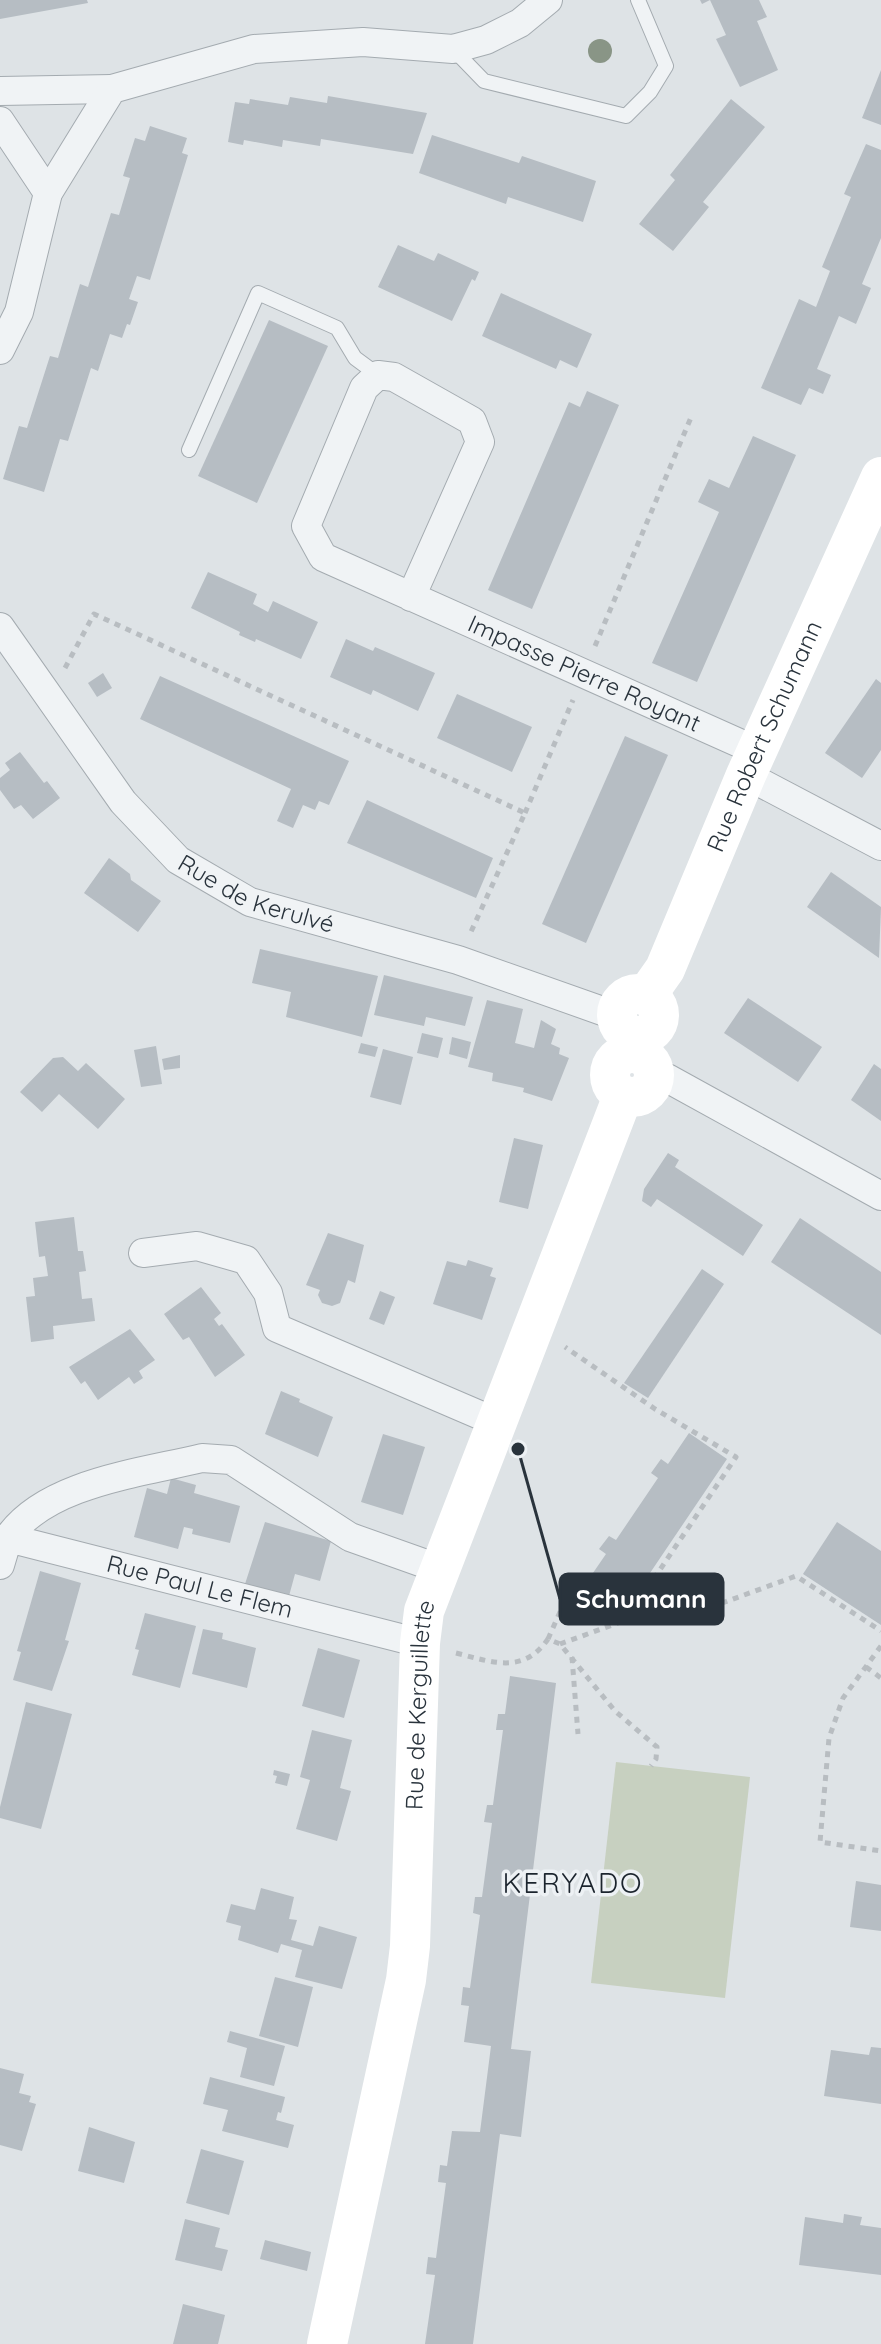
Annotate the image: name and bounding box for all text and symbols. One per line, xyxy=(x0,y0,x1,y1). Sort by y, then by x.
street label: Impasse Pierre Royant xyxy=(464,608,705,738)
street label: Rue Robert Schumann xyxy=(700,616,828,856)
street label: Rue de Kerulvé xyxy=(173,847,338,939)
street label: Rue Paul Le Flem xyxy=(104,1548,296,1624)
callout: Schumann xyxy=(560,1574,723,1624)
text: Schumann xyxy=(576,1582,706,1615)
street label: Rue de Kerguillette xyxy=(399,1595,441,1810)
district label: KERYADO xyxy=(502,1865,644,1900)

